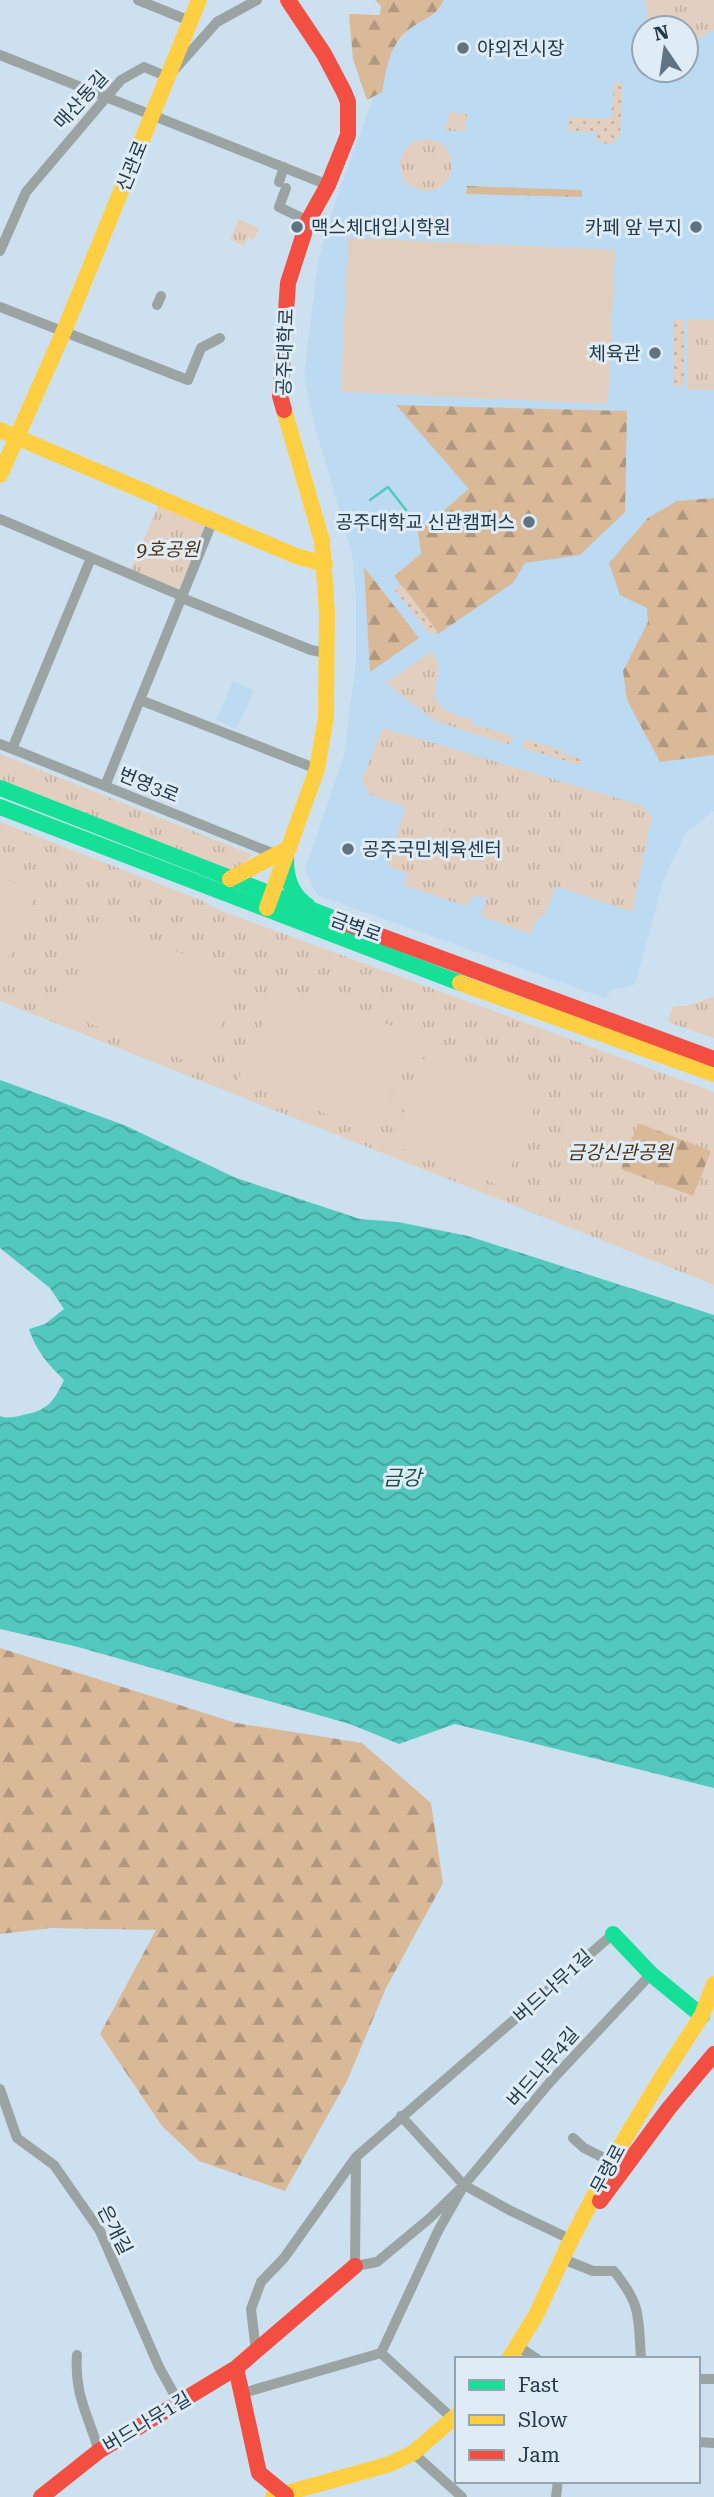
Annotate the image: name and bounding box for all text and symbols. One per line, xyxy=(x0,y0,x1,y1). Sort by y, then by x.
north arrow xyxy=(630,14,700,84)
text: N xyxy=(652,20,671,46)
place label: 야외전시장 xyxy=(477,37,564,60)
marker: 야외전시장 xyxy=(455,40,471,56)
street label: 매산동길 xyxy=(49,66,113,134)
street label: 신관로 xyxy=(112,137,152,195)
place label: 맥스체대입시학원 xyxy=(311,216,451,239)
place label: 카페 앞 부지 xyxy=(585,216,682,239)
marker: 맥스체대입시학원 xyxy=(289,219,305,235)
marker: 카페 앞 부지 xyxy=(688,219,704,235)
street label: 공주대학로 xyxy=(272,308,298,396)
place label: 체육관 xyxy=(589,342,641,365)
marker: 체육관 xyxy=(647,345,663,361)
place label: 공주대학교 신관캠퍼스 xyxy=(335,511,515,534)
marker: 공주대학교 신관캠퍼스 xyxy=(521,514,537,530)
park label: 9호공원 xyxy=(136,538,201,561)
street label: 번영3로 xyxy=(115,763,183,807)
place label: 공주국민체육센터 xyxy=(362,838,502,861)
marker: 공주국민체육센터 xyxy=(340,841,356,857)
street label: 금벽로 xyxy=(327,907,385,947)
park label: 금강신관공원 xyxy=(568,1141,674,1164)
water label: 금강 xyxy=(383,1466,424,1490)
street label: 버드나무1길 xyxy=(509,1945,597,2027)
street label: 버드나무4길 xyxy=(502,2022,584,2112)
street label: 무령로 xyxy=(586,2140,630,2198)
street label: 은개길 xyxy=(93,2201,137,2259)
legend xyxy=(455,2357,700,2483)
text: Fast xyxy=(518,2373,559,2397)
street label: 버드나무1길 xyxy=(99,2387,195,2457)
text: Slow xyxy=(518,2408,568,2432)
text: Jam xyxy=(518,2443,560,2467)

